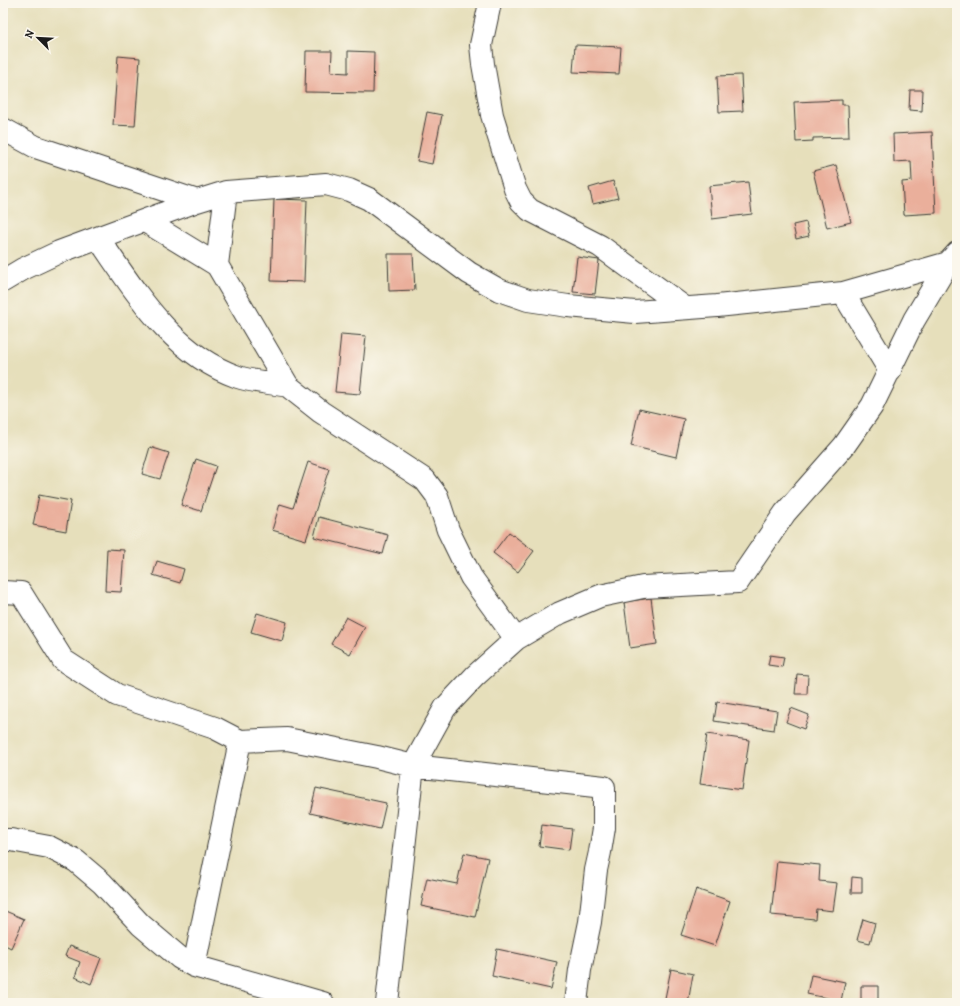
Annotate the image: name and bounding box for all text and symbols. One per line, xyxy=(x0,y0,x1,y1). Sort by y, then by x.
north arrow xyxy=(18,18,58,58)
text: N xyxy=(21,27,38,41)

